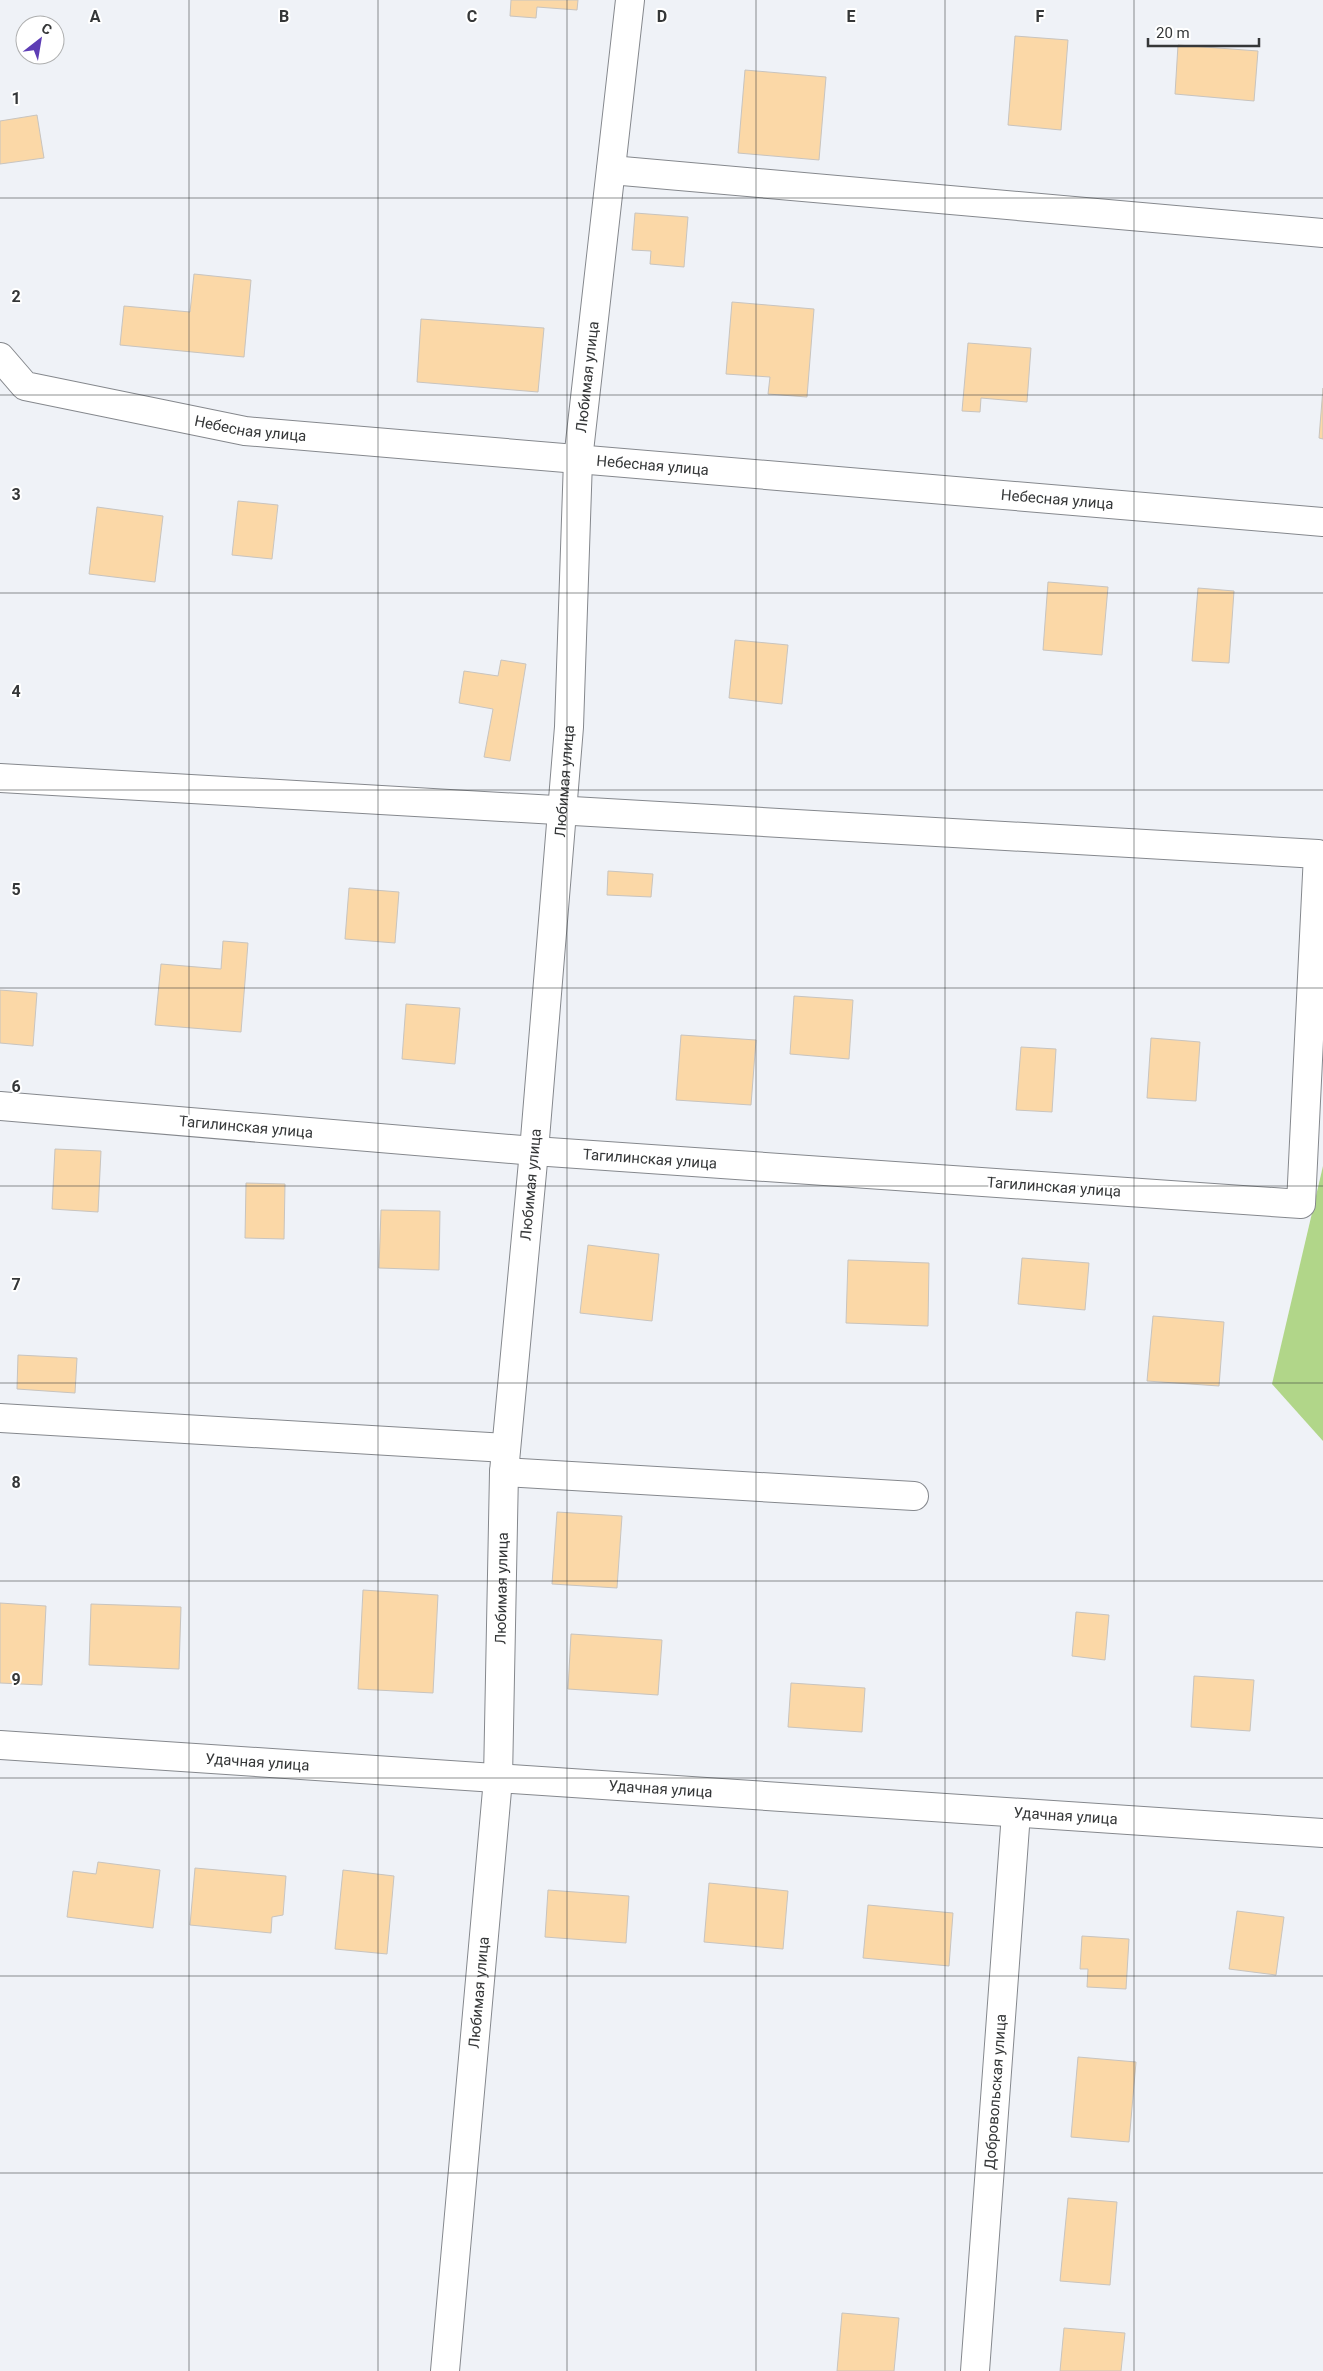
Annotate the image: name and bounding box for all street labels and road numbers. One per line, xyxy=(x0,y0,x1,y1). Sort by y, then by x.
street label: Любимая улица xyxy=(572,320,603,434)
street label: Небесная улица xyxy=(193,412,307,445)
street label: Небесная улица xyxy=(596,452,710,479)
street label: Небесная улица xyxy=(1000,486,1114,513)
street label: Любимая улица xyxy=(551,724,578,838)
street label: Тагилинская улица xyxy=(178,1112,314,1142)
street label: Любимая улица xyxy=(517,1128,545,1241)
street label: Тагилинская улица xyxy=(582,1145,718,1173)
street label: Тагилинская улица xyxy=(986,1173,1122,1201)
street label: Любимая улица xyxy=(492,1532,512,1645)
street label: Удачная улица xyxy=(205,1750,310,1775)
street label: Удачная улица xyxy=(608,1776,713,1801)
street label: Удачная улица xyxy=(1013,1803,1118,1828)
street label: Любимая улица xyxy=(465,1936,493,2049)
street label: Добровольская улица xyxy=(981,2013,1010,2170)

